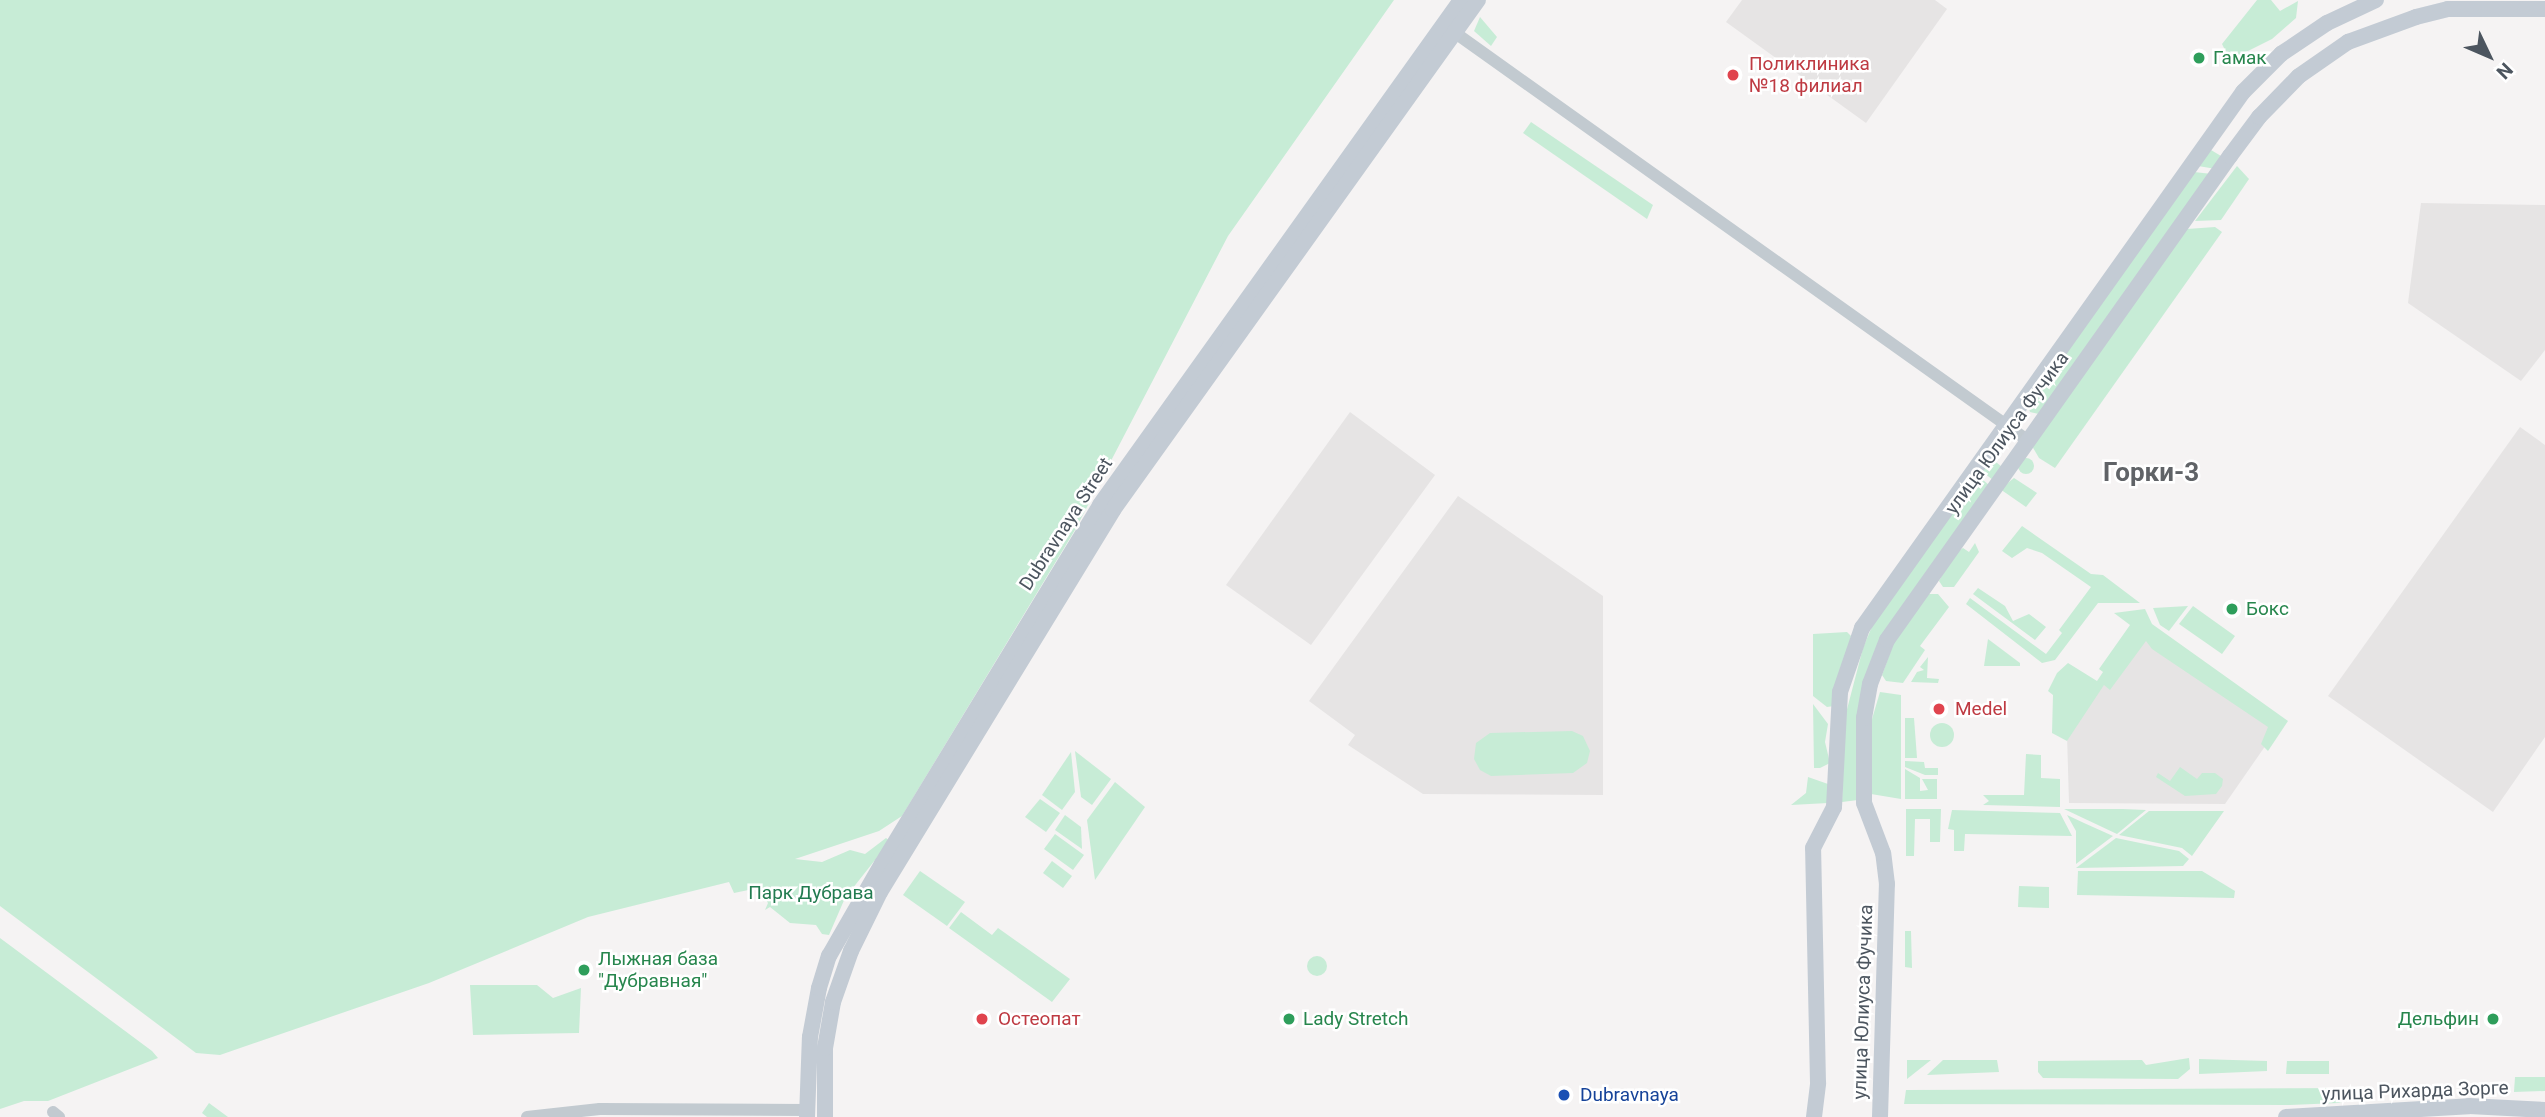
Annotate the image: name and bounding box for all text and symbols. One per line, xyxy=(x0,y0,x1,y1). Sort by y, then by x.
north arrow xyxy=(2454,21,2524,91)
place label: Гамак xyxy=(2213,47,2267,69)
marker: Гамак xyxy=(2191,50,2207,66)
place label: Поликлиника №18 филиал xyxy=(1749,53,1870,97)
text: N xyxy=(2492,58,2517,84)
marker: Поликлиника №18 филиал xyxy=(1723,65,1743,85)
street label: улица Юлиуса Фучика xyxy=(1940,347,2074,519)
street label: Dubravnaya Street xyxy=(1015,453,1117,595)
district label: Горки-3 xyxy=(2103,457,2199,489)
place label: Бокс xyxy=(2246,598,2289,620)
marker: Бокс xyxy=(2224,601,2240,617)
place label: Medel xyxy=(1955,698,2007,720)
marker: Medel xyxy=(1929,699,1949,719)
park label: Парк Дубрава xyxy=(748,882,874,904)
street label: улица Юлиуса Фучика xyxy=(1848,904,1878,1100)
place label: Лыжная база "Дубравная" xyxy=(598,948,718,992)
marker: Лыжная база "Дубравная" xyxy=(576,962,592,978)
place label: Остеопат xyxy=(998,1008,1081,1030)
place label: Lady Stretch xyxy=(1303,1008,1408,1030)
place label: Дельфин xyxy=(2398,1008,2479,1030)
marker: Остеопат xyxy=(972,1009,992,1029)
marker: Lady Stretch xyxy=(1281,1011,1297,1027)
marker: Дельфин xyxy=(2485,1011,2501,1027)
street label: улица Рихарда Зорге xyxy=(2321,1076,2509,1106)
place label: Dubravnaya xyxy=(1580,1084,1679,1106)
marker: Dubravnaya xyxy=(1554,1085,1574,1105)

